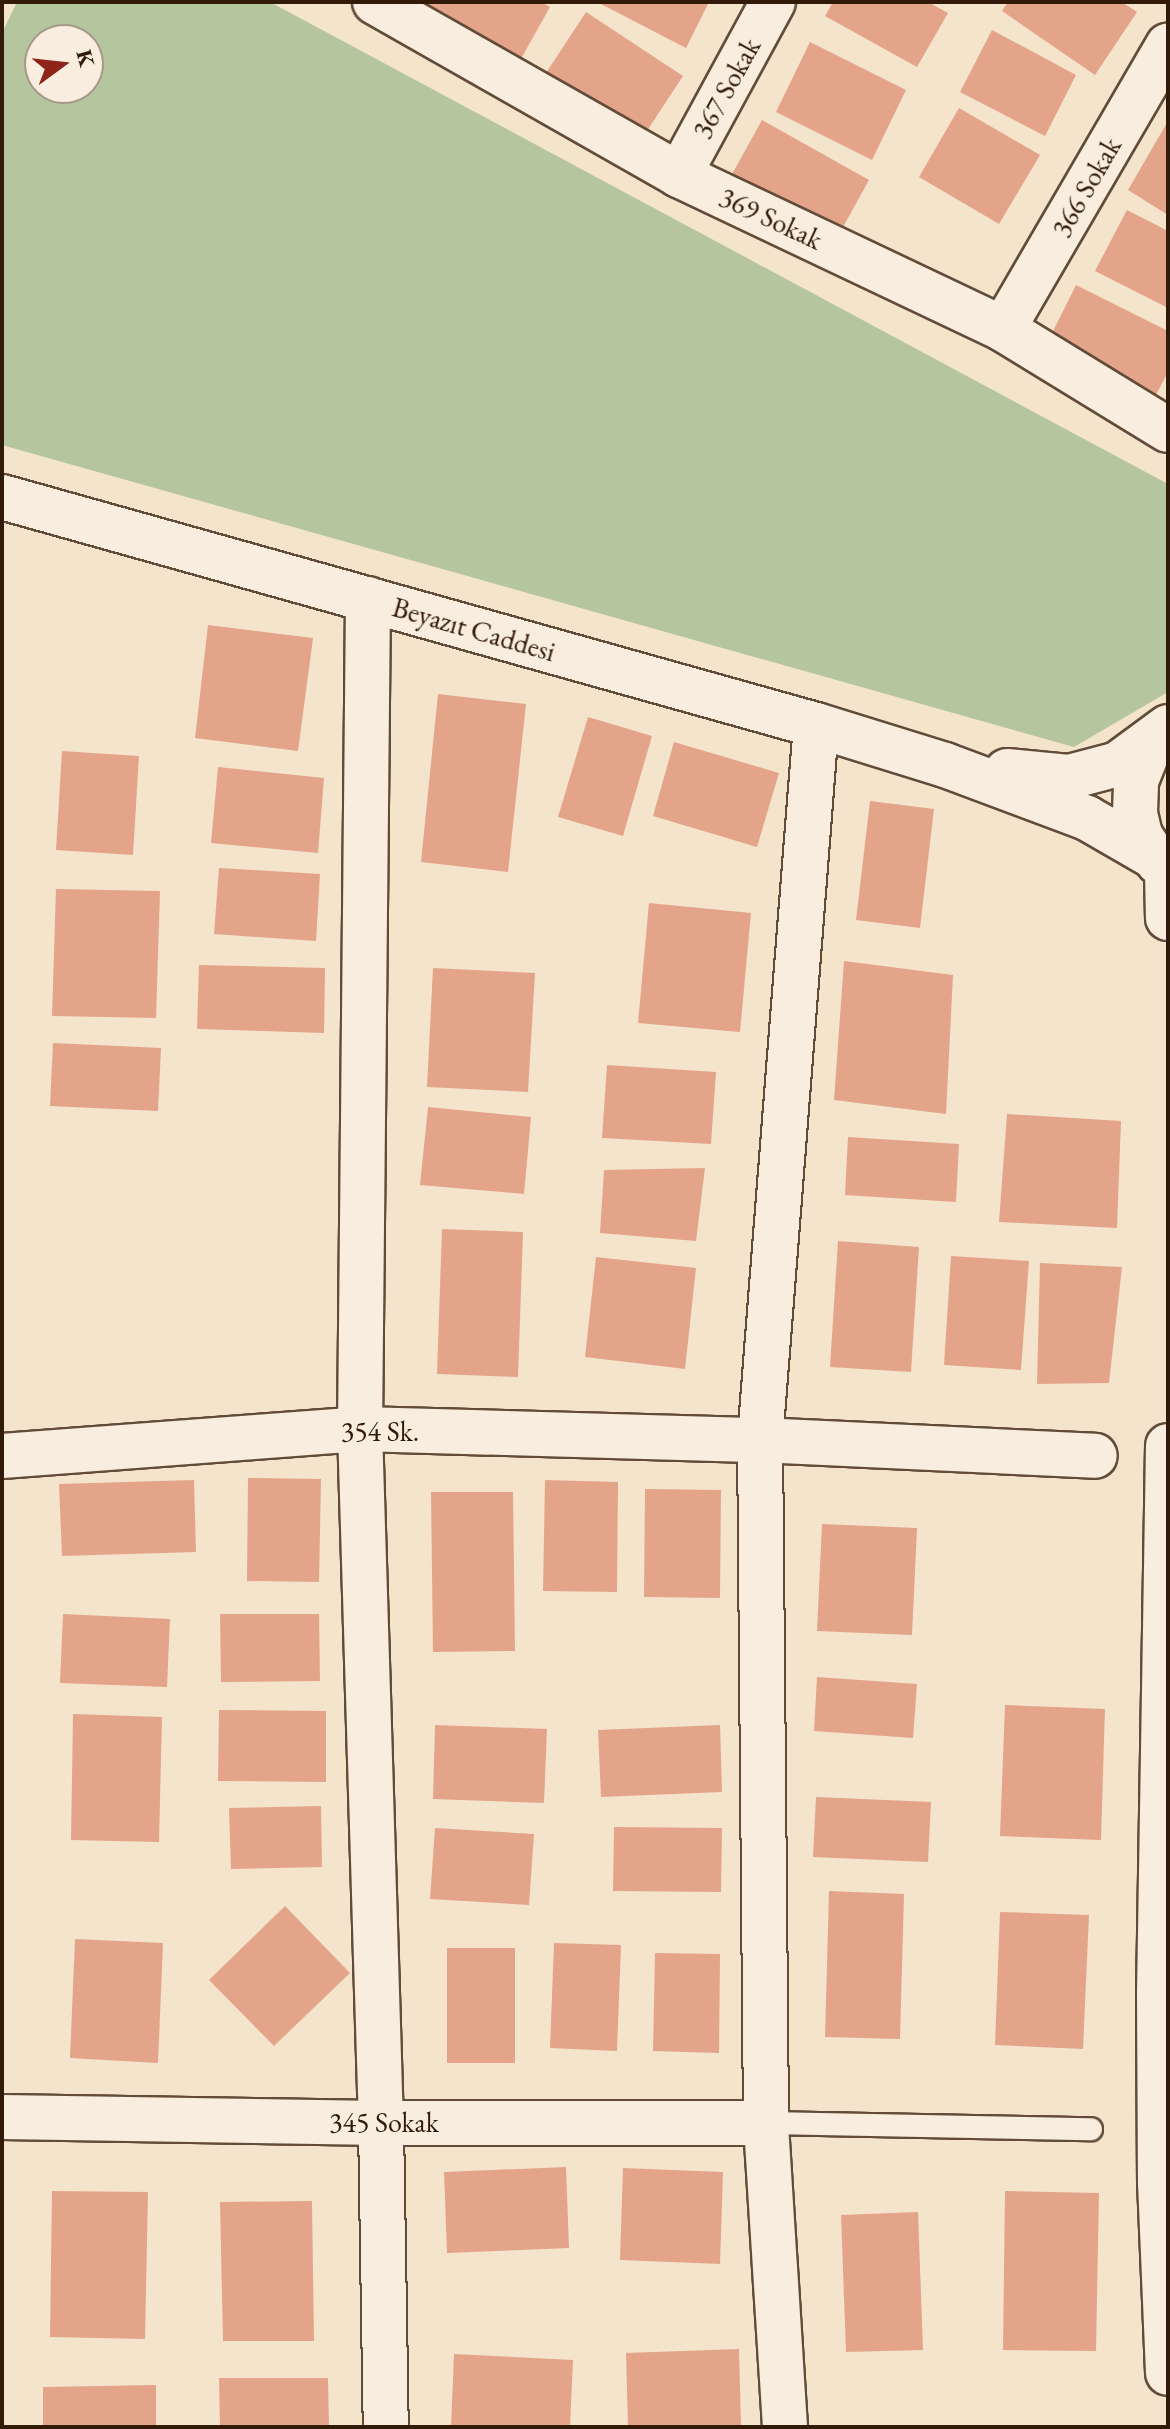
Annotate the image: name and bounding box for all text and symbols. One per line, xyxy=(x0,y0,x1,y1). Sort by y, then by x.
north arrow xyxy=(24,24,104,104)
street label: 367 Sokak xyxy=(685,32,767,144)
text: K xyxy=(70,46,102,70)
street label: 366 Sokak xyxy=(1044,131,1128,243)
street label: 369 Sokak xyxy=(714,180,828,256)
street label: Beyazıt Caddesi xyxy=(389,590,559,668)
street label: 354 Sk. xyxy=(341,1414,419,1448)
street label: 345 Sokak xyxy=(329,2105,439,2139)

